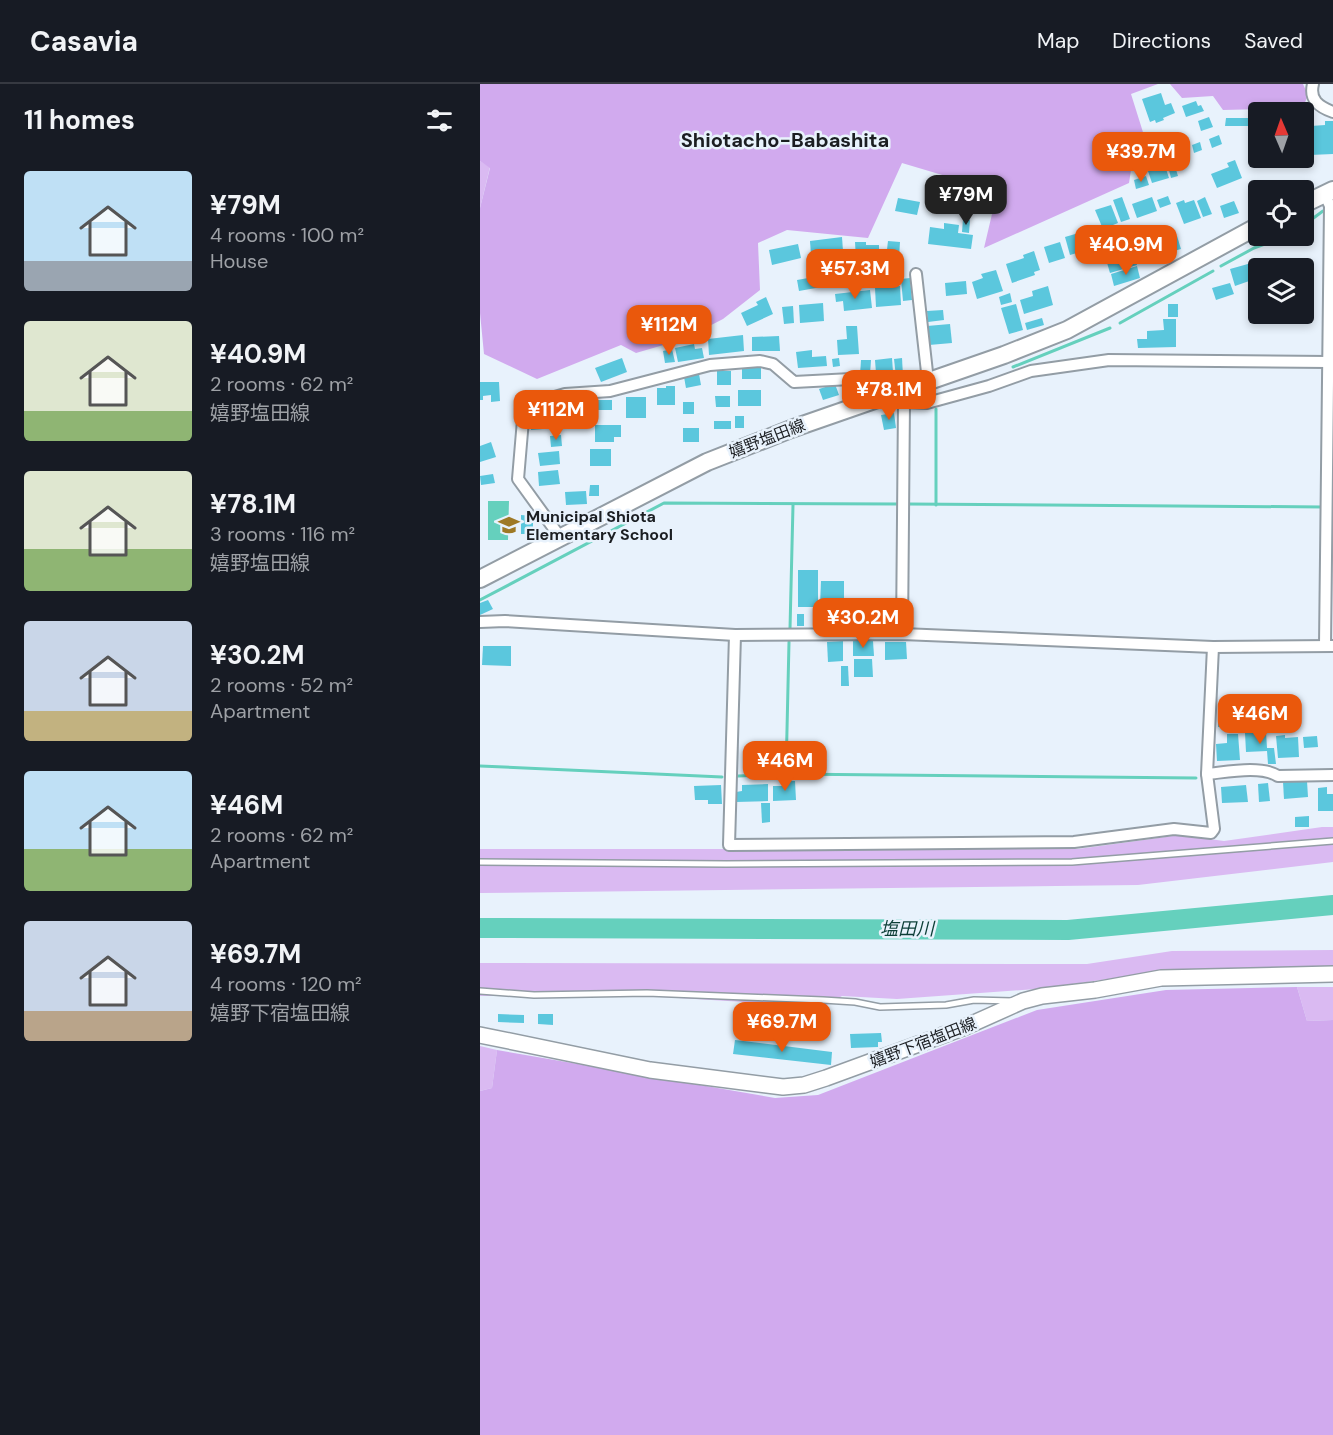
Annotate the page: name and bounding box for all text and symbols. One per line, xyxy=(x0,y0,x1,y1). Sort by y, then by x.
text: Casavia xyxy=(30,23,138,60)
text: Map xyxy=(1037,27,1079,55)
text: Directions xyxy=(1112,27,1211,55)
text: Saved xyxy=(1244,27,1303,55)
north arrow xyxy=(1248,102,1314,168)
map controls xyxy=(1248,102,1314,324)
text: 11 homes xyxy=(24,103,135,137)
icon: filters xyxy=(423,104,456,137)
district label: Shiotacho-Babashita xyxy=(681,127,889,153)
pin: ¥39.7M xyxy=(1092,132,1190,183)
text: ¥39.7M xyxy=(1106,138,1176,164)
pin: ¥79M xyxy=(930,175,1002,226)
button: locate xyxy=(1248,180,1314,246)
text: ¥79M xyxy=(939,181,993,207)
text: ¥79M xyxy=(210,188,281,222)
icon: home xyxy=(72,195,144,267)
text: 4 rooms · 100 m² xyxy=(210,222,364,248)
pin: ¥40.9M xyxy=(1077,225,1175,276)
text: ¥40.9M xyxy=(1089,231,1163,257)
text: House xyxy=(210,248,268,274)
pin: ¥57.3M xyxy=(806,249,904,300)
text: ¥57.3M xyxy=(820,255,890,281)
button: layers xyxy=(1248,258,1314,324)
pin: ¥112M xyxy=(627,305,711,356)
text: ¥112M xyxy=(641,311,697,337)
text: ¥40.9M xyxy=(210,337,306,371)
icon: home xyxy=(72,345,144,417)
pin: ¥78.1M xyxy=(840,370,938,421)
text: 2 rooms · 62 m² xyxy=(210,371,353,397)
text: ¥78.1M xyxy=(856,376,922,402)
pin: ¥112M xyxy=(514,390,598,441)
text: ¥112M xyxy=(528,396,584,422)
text: 嬉野塩田線 xyxy=(210,400,310,426)
street label: 嬉野塩田線 xyxy=(726,414,808,463)
text: ¥78.1M xyxy=(210,487,296,521)
icon: home xyxy=(72,495,144,567)
place label: Municipal Shiota Elementary School xyxy=(526,506,673,545)
school or university icon: Municipal Shiota Elementary School xyxy=(497,513,521,537)
text: 3 rooms · 116 m² xyxy=(210,521,355,547)
text: 嬉野塩田線 xyxy=(210,550,310,576)
pin: ¥30.2M xyxy=(814,598,912,649)
text: ¥30.2M xyxy=(827,604,899,630)
text: ¥30.2M xyxy=(210,638,304,672)
icon: home xyxy=(72,645,144,717)
text: 2 rooms · 52 m² xyxy=(210,672,353,698)
pin: ¥46M xyxy=(1224,694,1296,745)
text: Apartment xyxy=(210,698,310,724)
text: ¥46M xyxy=(1232,700,1288,726)
pin: ¥46M xyxy=(749,741,821,792)
text: ¥46M xyxy=(757,747,813,773)
text: ¥46M xyxy=(210,788,283,822)
icon: home xyxy=(72,795,144,867)
text: 2 rooms · 62 m² xyxy=(210,822,353,848)
text: Apartment xyxy=(210,848,310,874)
water label: 塩田川 xyxy=(880,917,936,941)
text: ¥69.7M xyxy=(210,937,301,971)
icon: home xyxy=(72,945,144,1017)
text: 4 rooms · 120 m² xyxy=(210,971,362,997)
text: 嬉野下宿塩田線 xyxy=(210,1000,350,1026)
pin: ¥69.7M xyxy=(733,1002,831,1053)
text: ¥69.7M xyxy=(747,1008,817,1034)
street label: 嬉野下宿塩田線 xyxy=(867,1013,979,1072)

